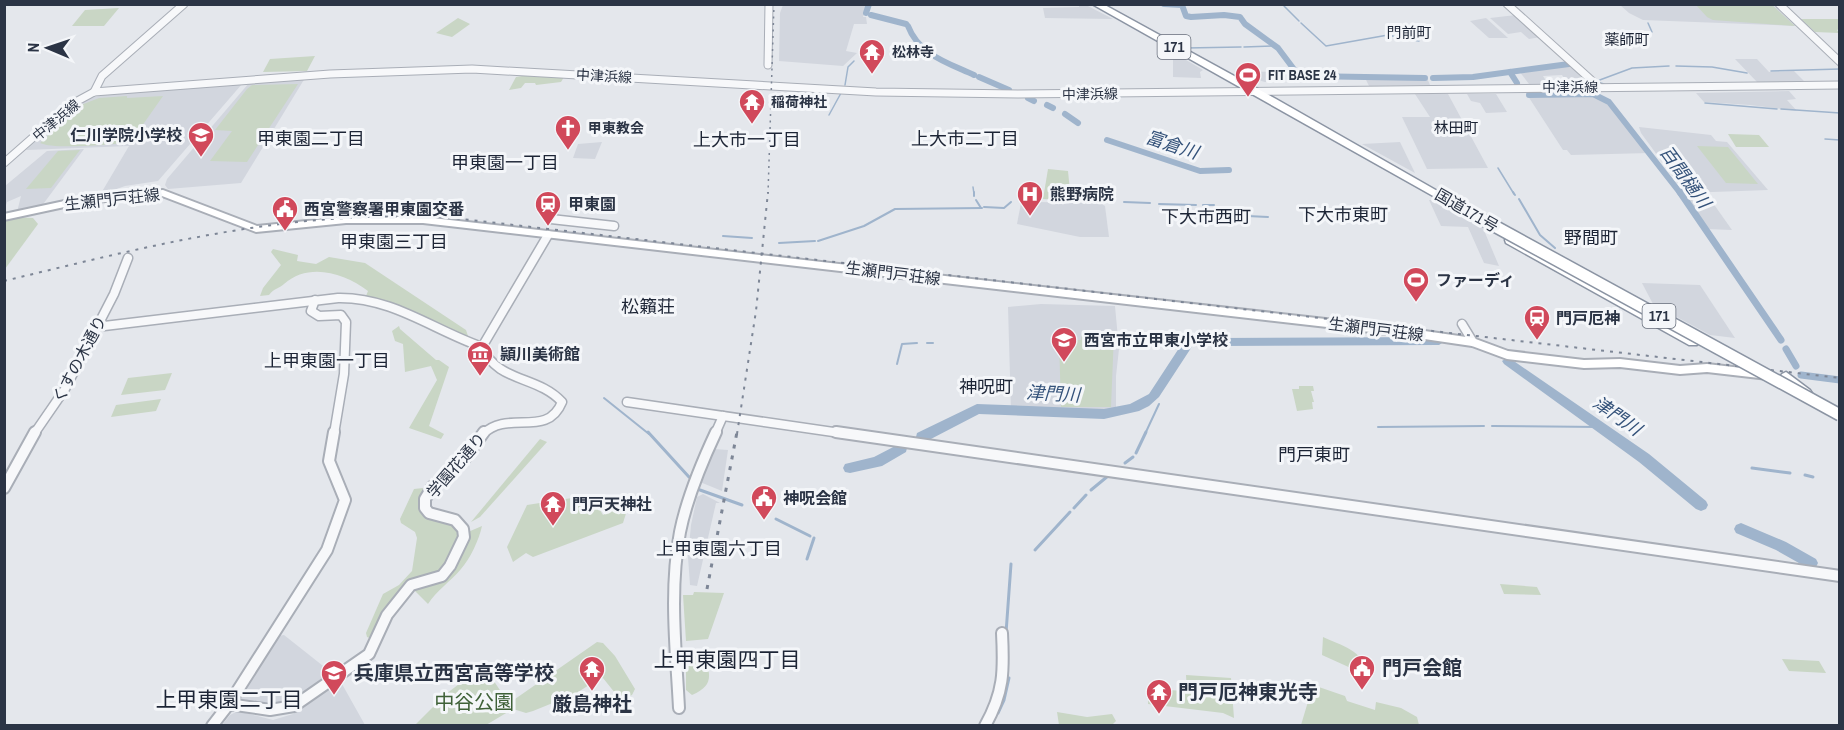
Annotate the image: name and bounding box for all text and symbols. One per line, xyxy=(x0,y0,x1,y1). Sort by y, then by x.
north arrow xyxy=(18,18,78,78)
district label: 門前町 xyxy=(1386,22,1432,43)
district label: 薬師町 xyxy=(1604,29,1650,50)
road number: 171 xyxy=(1158,35,1190,59)
temple icon: 松林寺 xyxy=(857,37,887,75)
text: N xyxy=(22,42,44,53)
place label: 松林寺 xyxy=(892,43,934,61)
sports icon: FIT BASE 24 xyxy=(1233,60,1263,98)
street label: 中津浜線 xyxy=(576,66,632,86)
place label: FIT BASE 24 xyxy=(1268,66,1337,84)
street label: 中津浜線 xyxy=(1542,78,1598,96)
street label: 中津浜線 xyxy=(1062,85,1118,103)
temple icon: 稲荷神社 xyxy=(737,87,767,125)
place label: 稲荷神社 xyxy=(771,93,827,111)
street label: 中津浜線 xyxy=(29,95,83,145)
church icon: 甲東教会 xyxy=(553,113,583,151)
district label: 林田町 xyxy=(1433,117,1479,138)
place label: 甲東教会 xyxy=(588,119,644,137)
school or university icon: 仁川学院小学校 xyxy=(186,120,216,158)
place label: 仁川学院小学校 xyxy=(70,124,182,146)
water label: 富倉川 xyxy=(1143,124,1204,165)
district label: 甲東園二丁目 xyxy=(257,126,365,151)
district label: 上大市二丁目 xyxy=(911,126,1019,151)
district label: 上大市一丁目 xyxy=(693,127,801,152)
water label: 百間樋川 xyxy=(1654,140,1718,215)
district label: 甲東園一丁目 xyxy=(451,150,559,175)
hospital icon: 熊野病院 xyxy=(1015,179,1045,217)
street label: 生瀬門戸荘線 xyxy=(63,183,161,215)
place label: 熊野病院 xyxy=(1050,183,1114,205)
street label: 国道171号 xyxy=(1431,183,1503,237)
station icon: 甲東園 xyxy=(533,189,563,227)
place label: 甲東園 xyxy=(568,193,616,215)
public building icon: 西宮警察署甲東園交番 xyxy=(270,194,300,232)
place label: 西宮警察署甲東園交番 xyxy=(304,198,464,220)
district label: 下大市東町 xyxy=(1298,202,1388,227)
district label: 下大市西町 xyxy=(1161,204,1251,229)
district label: 野間町 xyxy=(1564,225,1618,250)
district label: 甲東園三丁目 xyxy=(340,229,448,254)
street label: 生瀬門戸荘線 xyxy=(844,256,942,290)
sports icon: ファーディ xyxy=(1401,265,1431,303)
place label: ファーディ xyxy=(1436,269,1515,291)
district label: 松籟荘 xyxy=(621,294,675,319)
station icon: 門戸厄神 xyxy=(1522,303,1552,341)
road number: 171 xyxy=(1642,304,1676,328)
place label: 門戸厄神 xyxy=(1556,307,1620,329)
street label: くすの木通り xyxy=(47,311,111,407)
street label: 生瀬門戸荘線 xyxy=(1327,312,1425,346)
school or university icon: 西宮市立甲東小学校 xyxy=(1049,325,1079,363)
place label: 西宮市立甲東小学校 xyxy=(1084,329,1228,351)
museum icon: 頴川美術館 xyxy=(465,339,495,377)
place label: 頴川美術館 xyxy=(500,343,580,365)
district label: 上甲東園一丁目 xyxy=(264,348,390,373)
district label: 神呪町 xyxy=(959,374,1013,399)
water label: 津門川 xyxy=(1025,380,1083,408)
water label: 津門川 xyxy=(1588,390,1648,442)
street label: 学園花通り xyxy=(421,428,491,502)
district label: 門戸東町 xyxy=(1278,442,1350,467)
public building icon: 神呪会館 xyxy=(749,483,779,521)
place label: 神呪会館 xyxy=(783,487,847,509)
temple icon: 門戸天神社 xyxy=(538,489,568,527)
place label: 門戸天神社 xyxy=(572,493,652,515)
district label: 上甲東園六丁目 xyxy=(656,536,782,561)
district label: 上甲東園四丁目 xyxy=(654,645,801,674)
public building icon: 門戸会館 xyxy=(1347,653,1377,691)
temple icon: 厳島神社 xyxy=(577,654,607,692)
place label: 門戸会館 xyxy=(1382,654,1462,681)
school or university icon: 兵庫県立西宮高等学校 xyxy=(319,658,349,696)
place label: 兵庫県立西宮高等学校 xyxy=(354,659,554,686)
temple icon: 門戸厄神東光寺 xyxy=(1144,677,1174,715)
place label: 門戸厄神東光寺 xyxy=(1178,678,1318,705)
district label: 上甲東園二丁目 xyxy=(156,685,303,714)
park label: 中谷公園 xyxy=(434,688,514,715)
place label: 厳島神社 xyxy=(552,690,632,717)

